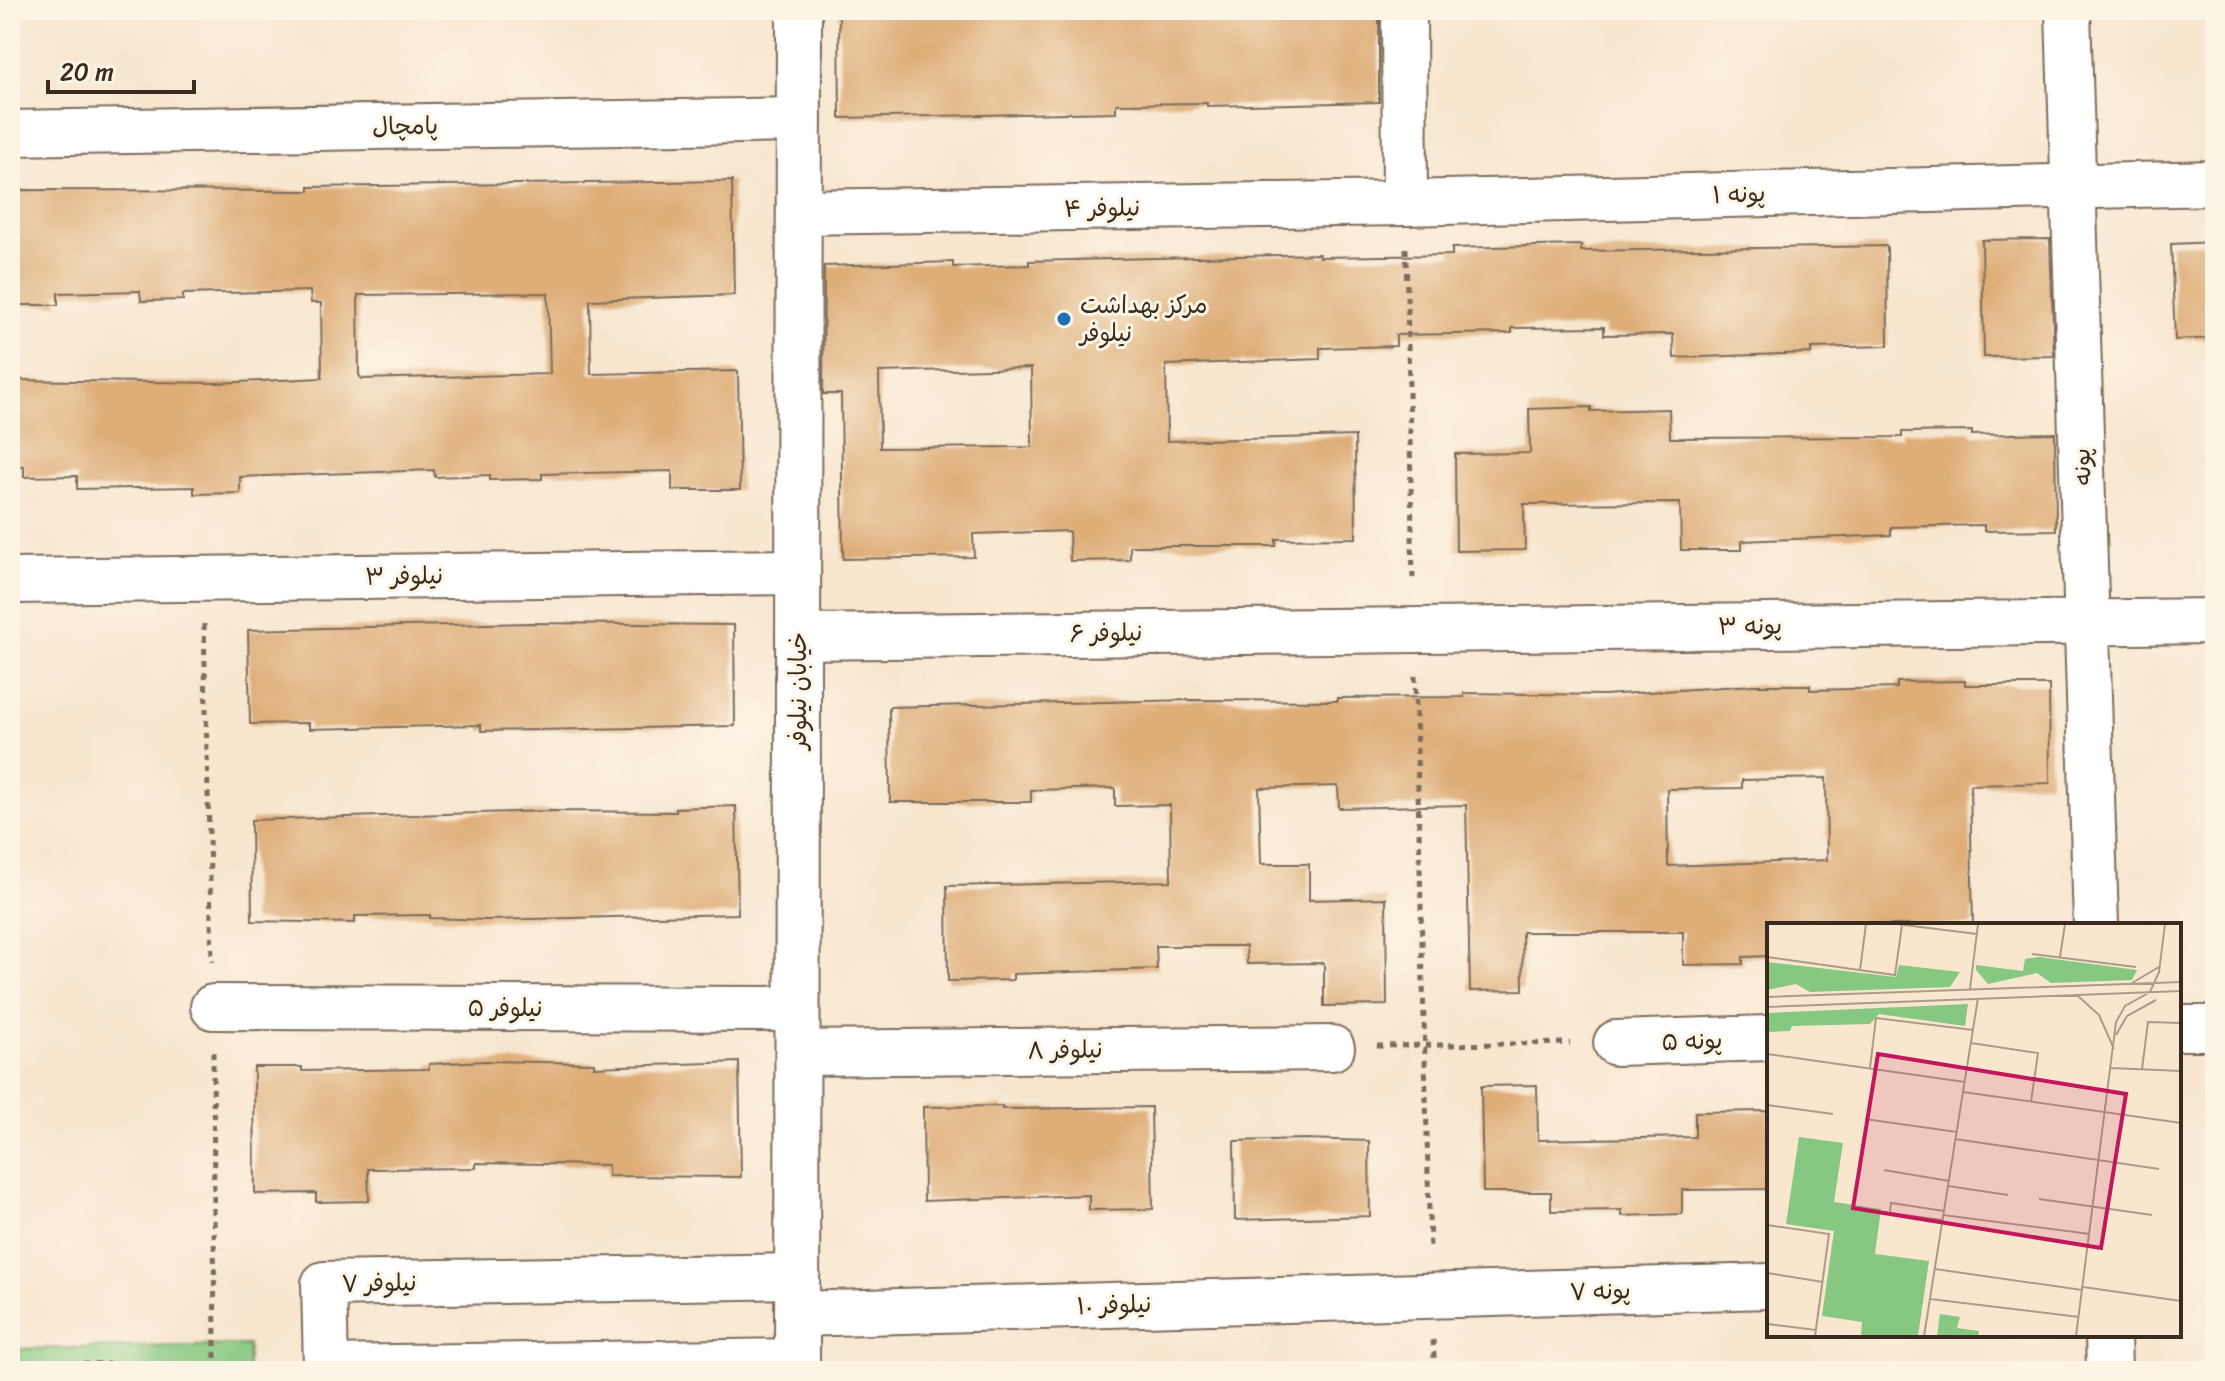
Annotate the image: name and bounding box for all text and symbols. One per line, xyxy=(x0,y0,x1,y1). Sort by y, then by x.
scale bar xyxy=(48,44,194,94)
text: 20 m xyxy=(60,51,114,93)
street label: پامچال xyxy=(372,104,438,148)
street label: پونه ۱ xyxy=(1712,172,1766,216)
street label: نیلوفر ۴ xyxy=(1063,186,1141,230)
place label: مرکز بهداشت نیلوفر xyxy=(1078,284,1207,354)
marker: مرکز بهداشت نیلوفر xyxy=(1055,310,1073,328)
street label: پونه xyxy=(2060,447,2104,487)
street label: نیلوفر ۳ xyxy=(365,554,443,598)
street label: پونه ۳ xyxy=(1718,604,1782,648)
street label: نیلوفر ۶ xyxy=(1069,611,1143,655)
street label: خیابان نیلوفر xyxy=(777,632,819,752)
inset map xyxy=(1767,923,2181,1337)
street label: نیلوفر ۵ xyxy=(468,987,542,1029)
street label: پونه ۵ xyxy=(1661,1019,1723,1063)
street label: نیلوفر ۸ xyxy=(1027,1028,1103,1072)
street label: نیلوفر ۷ xyxy=(341,1261,417,1305)
street label: پونه ۷ xyxy=(1569,1269,1631,1313)
street label: نیلوفر ۱۰ xyxy=(1076,1283,1152,1327)

